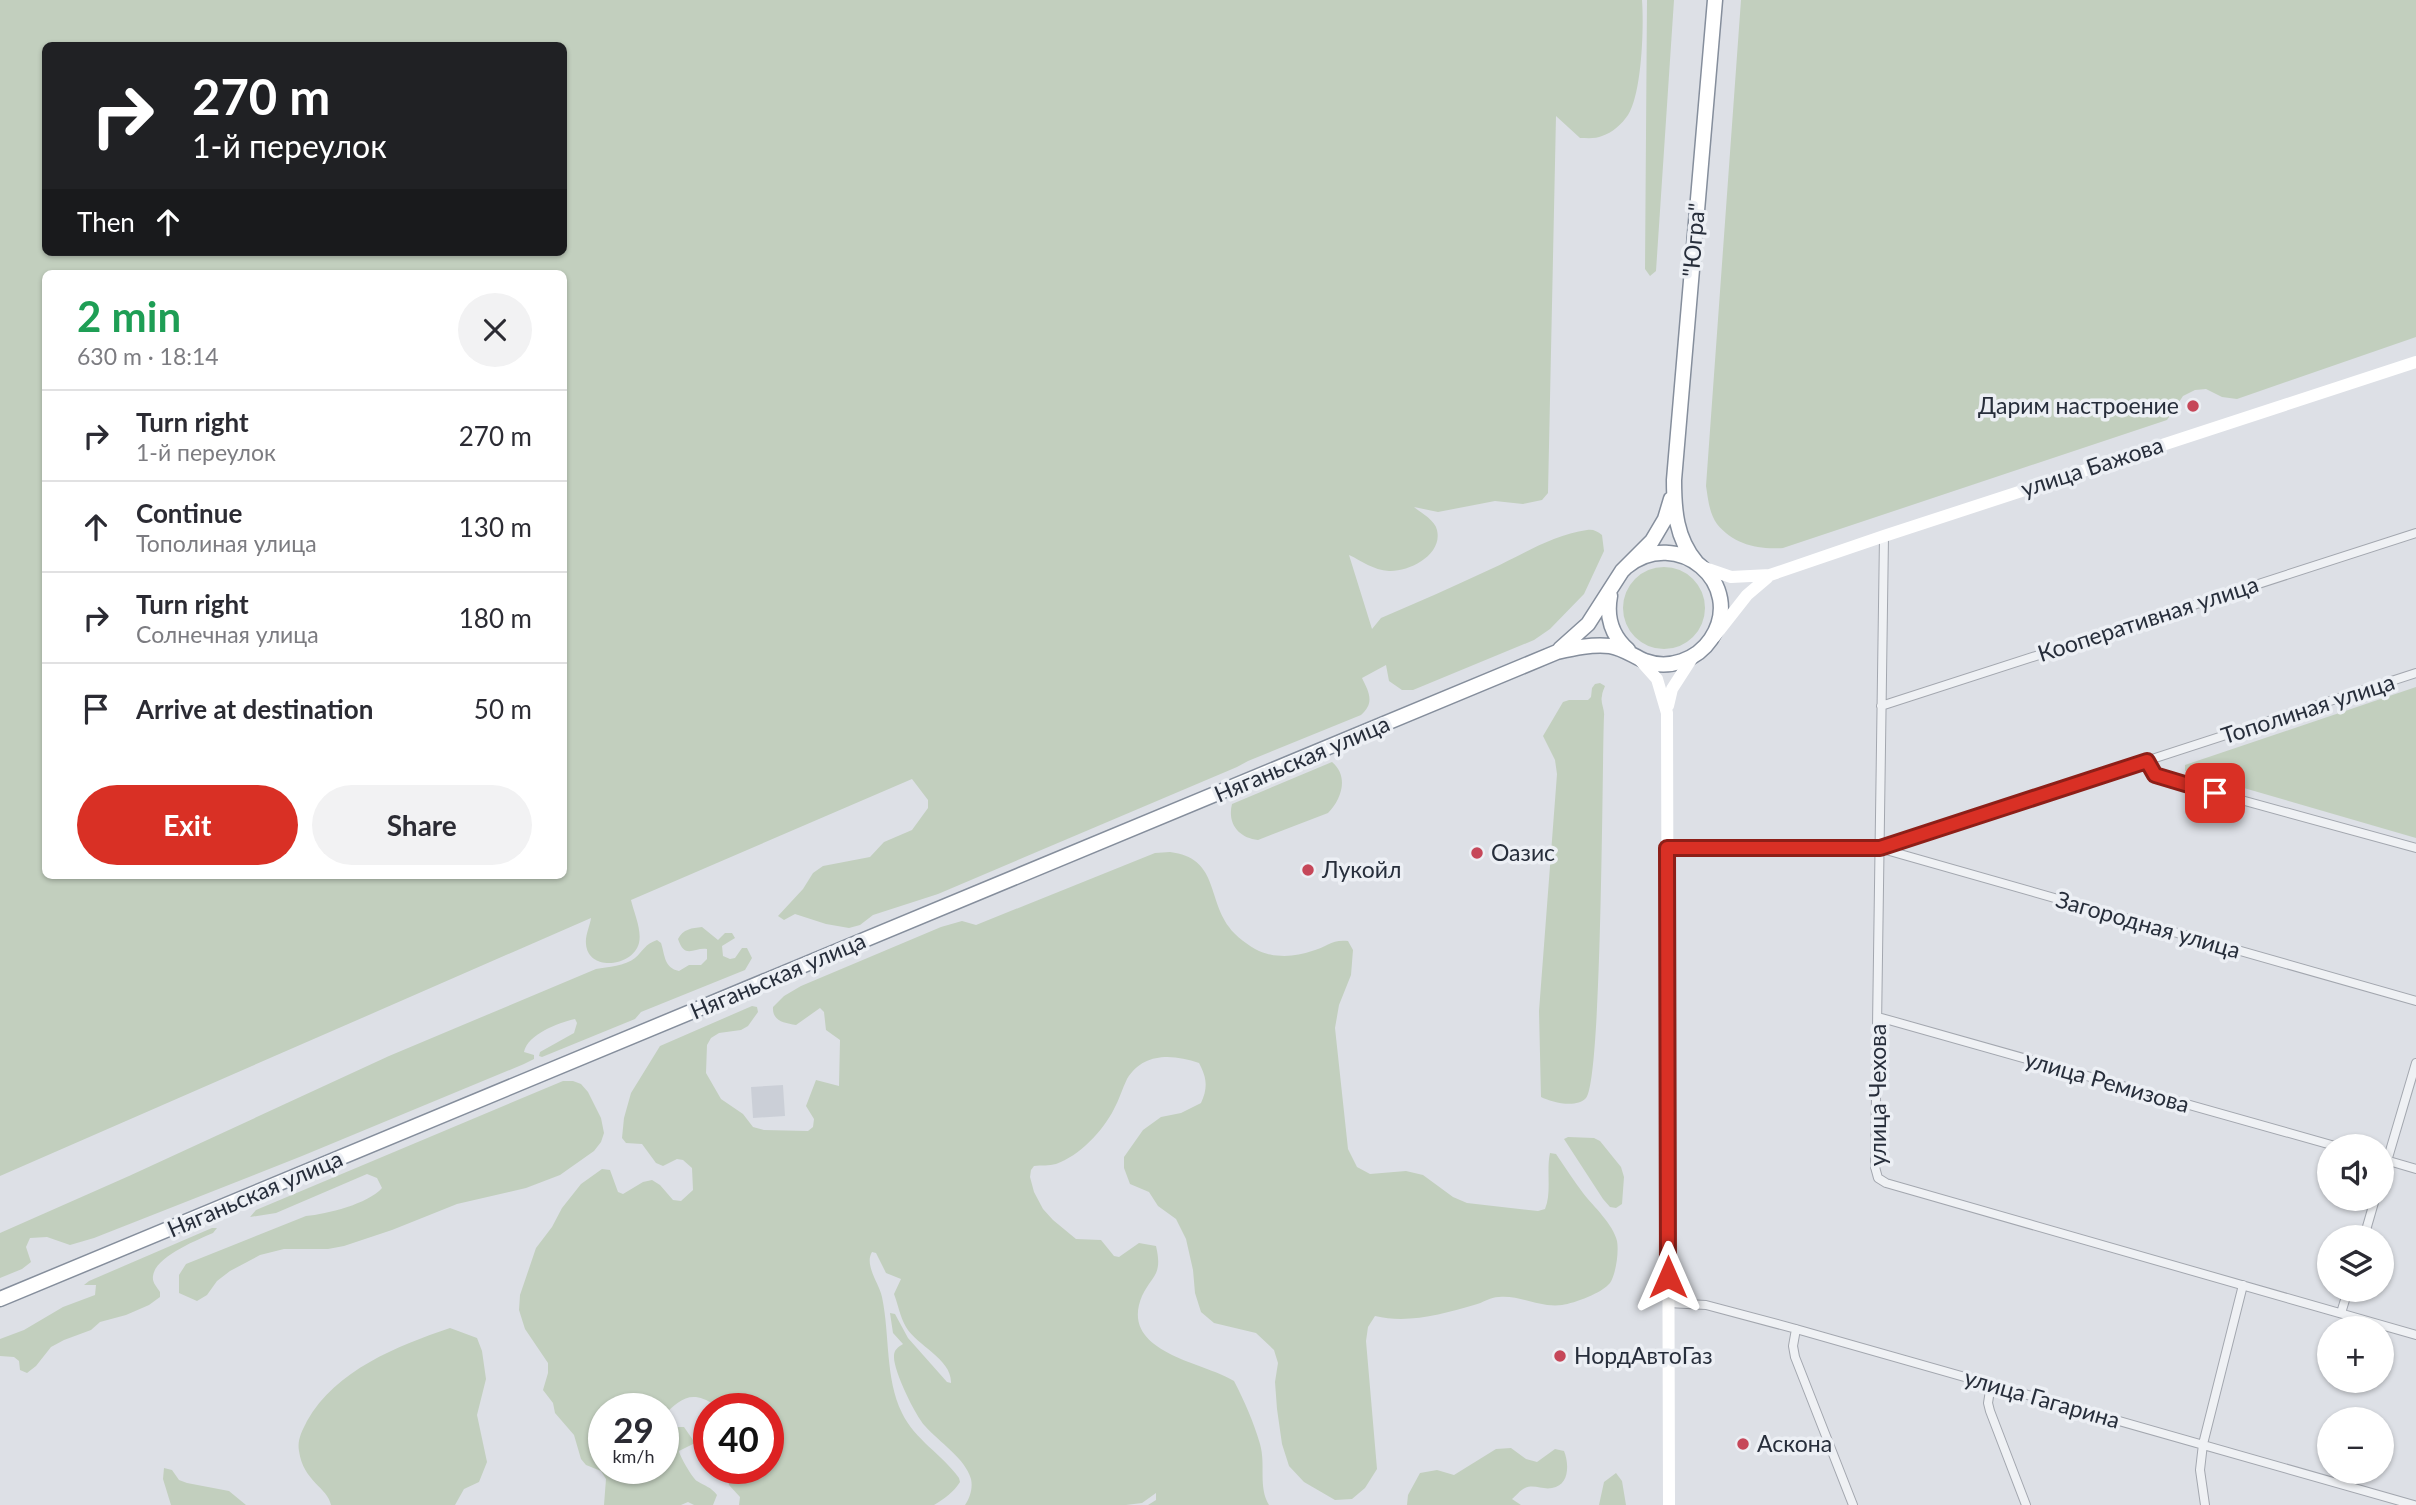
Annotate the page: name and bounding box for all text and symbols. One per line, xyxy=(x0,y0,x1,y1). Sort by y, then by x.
text: 270 m xyxy=(192,67,330,125)
icon: right xyxy=(77,70,168,161)
text: 1-й переулок xyxy=(192,126,387,165)
street label: "Югра" xyxy=(1676,202,1710,278)
icon: ahead xyxy=(149,203,187,241)
text: Then xyxy=(77,206,135,238)
text: 2 min xyxy=(77,291,181,341)
button: close xyxy=(458,293,532,367)
text: 630 m · 18:14 xyxy=(77,342,219,370)
place label: Дарим настроение xyxy=(1978,391,2179,419)
marker: Дарим настроение xyxy=(2185,398,2201,414)
text: Turn right xyxy=(136,406,249,438)
icon: right xyxy=(77,417,115,455)
text: 270 m xyxy=(459,420,532,452)
street label: улица Бажова xyxy=(2017,430,2166,502)
text: 1-й переулок xyxy=(136,438,276,466)
text: Continue xyxy=(136,497,242,529)
icon: ahead xyxy=(77,508,115,546)
text: 130 m xyxy=(459,511,532,543)
text: Тополиная улица xyxy=(136,529,317,557)
street label: Кооперативная улица xyxy=(2034,569,2262,667)
text: Turn right xyxy=(136,588,249,620)
icon: right xyxy=(77,599,115,637)
text: 180 m xyxy=(459,602,532,634)
text: Солнечная улица xyxy=(136,620,319,648)
street label: Тополиная улица xyxy=(2217,667,2398,749)
icon: arrive xyxy=(77,690,115,728)
text: Arrive at destination xyxy=(136,693,373,725)
text: 50 m xyxy=(474,693,532,725)
street label: Няганьская улица xyxy=(1210,709,1393,808)
pin xyxy=(2185,763,2245,823)
icon: arrive xyxy=(2196,774,2234,812)
button: Exit xyxy=(77,785,298,865)
button: Share xyxy=(312,785,532,865)
place label: Оазис xyxy=(1491,838,1555,866)
marker: Оазис xyxy=(1469,845,1485,861)
place label: Лукойл xyxy=(1321,855,1401,883)
marker: Лукойл xyxy=(1300,862,1316,878)
street label: Загородная улица xyxy=(2053,884,2244,964)
street label: Няганьская улица xyxy=(686,926,869,1025)
street label: улица Чехова xyxy=(1863,1024,1891,1166)
street label: улица Ремизова xyxy=(2022,1044,2193,1118)
map controls xyxy=(2317,1134,2394,1484)
button: sound xyxy=(2317,1134,2394,1211)
street label: Няганьская улица xyxy=(163,1144,346,1243)
button: layers xyxy=(2317,1225,2394,1302)
position arrow xyxy=(1631,1240,1705,1314)
button: + xyxy=(2317,1316,2394,1393)
place label: НордАвтоГаз xyxy=(1574,1341,1713,1369)
marker: НордАвтоГаз xyxy=(1552,1348,1568,1364)
street label: улица Гагарина xyxy=(1961,1362,2123,1434)
speed limit sign: 40 xyxy=(693,1393,784,1484)
button: − xyxy=(2317,1407,2394,1484)
text: 29 xyxy=(613,1408,654,1450)
place label: Аскона xyxy=(1757,1429,1832,1457)
marker: Аскона xyxy=(1735,1436,1751,1452)
text: km/h xyxy=(612,1445,655,1467)

